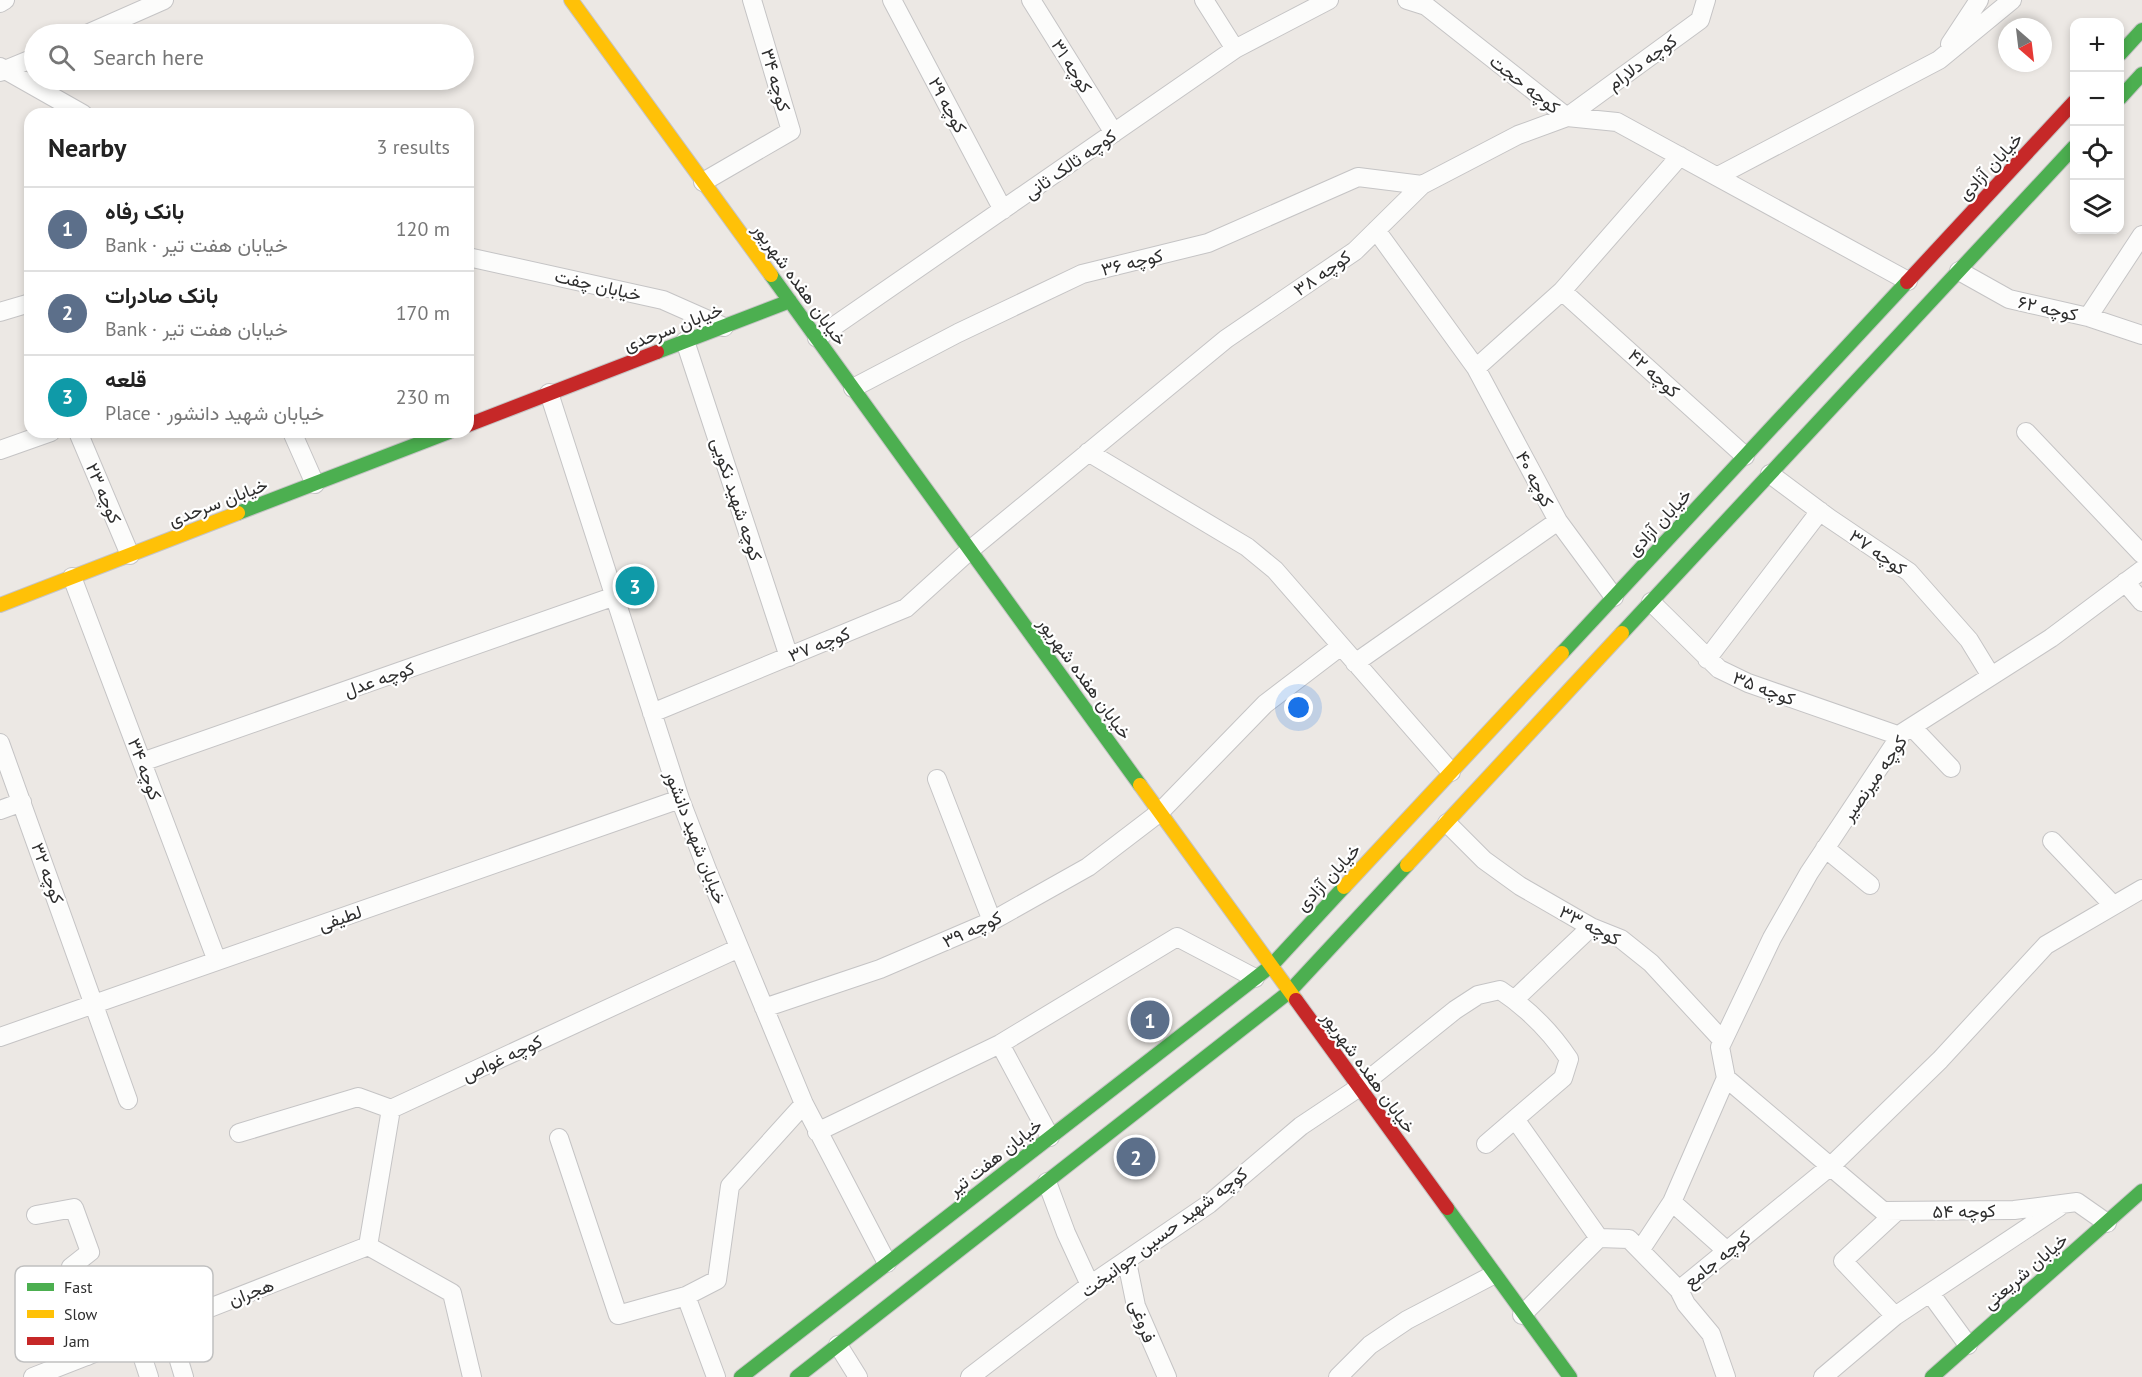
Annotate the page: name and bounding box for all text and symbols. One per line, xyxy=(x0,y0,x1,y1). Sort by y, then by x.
north arrow xyxy=(1998,18,2052,72)
map controls xyxy=(2070,18,2124,234)
button: + xyxy=(2070,18,2124,72)
search box xyxy=(24,24,474,90)
street label: کوچه دلارام xyxy=(1603,29,1682,96)
street label: کوچه ۳۱ xyxy=(1046,35,1097,98)
icon: search xyxy=(45,41,78,74)
text: Search here xyxy=(93,43,204,71)
street label: کوچه ۳۴ xyxy=(755,46,796,114)
street label: کوچه حجت xyxy=(1485,49,1565,119)
button: − xyxy=(2070,72,2124,126)
street label: کوچه ۲۹ xyxy=(923,73,972,137)
street label: کوچه ثالک ثانی xyxy=(1019,124,1121,205)
button: locate xyxy=(2070,126,2124,180)
street label: خیابان آزادی xyxy=(1953,127,2027,205)
text: Nearby xyxy=(48,131,126,164)
text: 3 results xyxy=(377,134,450,160)
button: layers xyxy=(2070,180,2124,234)
text: بانک رفاه xyxy=(105,197,184,225)
text: 1 xyxy=(62,216,73,242)
text: 120 m xyxy=(396,216,450,242)
street label: خیابان هفده شهریور xyxy=(747,218,852,350)
text: Bank · خیابان هفت تیر xyxy=(105,232,288,258)
street label: کوچه ۳۶ xyxy=(1099,243,1166,282)
street label: کوچه ۳۸ xyxy=(1289,245,1356,302)
street label: خیابان چفت xyxy=(552,264,643,307)
text: بانک صادرات xyxy=(105,281,218,309)
street label: کوچه ۶۲ xyxy=(2016,290,2080,327)
street label: خیابان سرحدی xyxy=(620,298,726,356)
text: 2 xyxy=(62,300,73,326)
text: 170 m xyxy=(396,300,450,326)
text: Bank · خیابان هفت تیر xyxy=(105,316,288,342)
street label: کوچه ۴۲ xyxy=(1623,344,1685,403)
text: قلعه xyxy=(105,365,147,393)
text: 3 xyxy=(62,384,73,410)
text: 230 m xyxy=(396,384,450,410)
text: Place · خیابان شهید دانشور xyxy=(105,400,324,426)
street label: کوچه شهید نکویی xyxy=(705,434,768,564)
street label: کوچه ۴۰ xyxy=(1510,447,1559,511)
street label: کوچه ۲۳ xyxy=(80,459,127,527)
street label: خیابان سرحدی xyxy=(165,473,271,531)
street label: خیابان آزادی xyxy=(1622,483,1696,561)
street label: کوچه ۳۷ xyxy=(1844,524,1911,581)
pin: 3 xyxy=(616,564,654,608)
street label: خیابان هفده شهریور xyxy=(1032,612,1137,744)
street label: کوچه ۳۷ xyxy=(785,621,854,668)
street label: کوچه عدل xyxy=(341,656,417,703)
street label: کوچه ۳۵ xyxy=(1729,666,1798,711)
your location xyxy=(1284,693,1313,722)
street label: کوچه میرنصیر xyxy=(1836,731,1913,827)
street label: کوچه ۳۴ xyxy=(122,735,167,804)
street label: خیابان شهید دانشور xyxy=(660,766,732,907)
street label: خیابان آزادی xyxy=(1291,838,1365,916)
street label: کوچه ۳۲ xyxy=(25,839,70,907)
street label: لطیفی xyxy=(315,900,365,936)
street label: کوچه ۳۳ xyxy=(1555,900,1625,951)
street label: کوچه ۳۹ xyxy=(939,905,1006,954)
pin: 1 xyxy=(1130,998,1170,1042)
street label: خیابان هفده شهریور xyxy=(1316,1006,1421,1138)
street label: کوچه غواص xyxy=(458,1029,546,1088)
street label: خیابان هفت تیر xyxy=(943,1113,1047,1201)
pin: 2 xyxy=(1116,1134,1156,1180)
street label: کوچه شهید حسین جوانبخت xyxy=(1076,1162,1253,1303)
street label: کوچه ۵۴ xyxy=(1932,1199,1996,1224)
street label: کوچه جامع xyxy=(1679,1225,1756,1294)
street label: خیابان شریعتی xyxy=(1978,1228,2072,1314)
legend xyxy=(15,1266,213,1362)
street label: هجران xyxy=(225,1273,277,1311)
text: Fast xyxy=(64,1277,93,1297)
street label: فروغی xyxy=(1125,1296,1161,1346)
text: Slow xyxy=(64,1304,98,1324)
text: Jam xyxy=(63,1331,90,1351)

